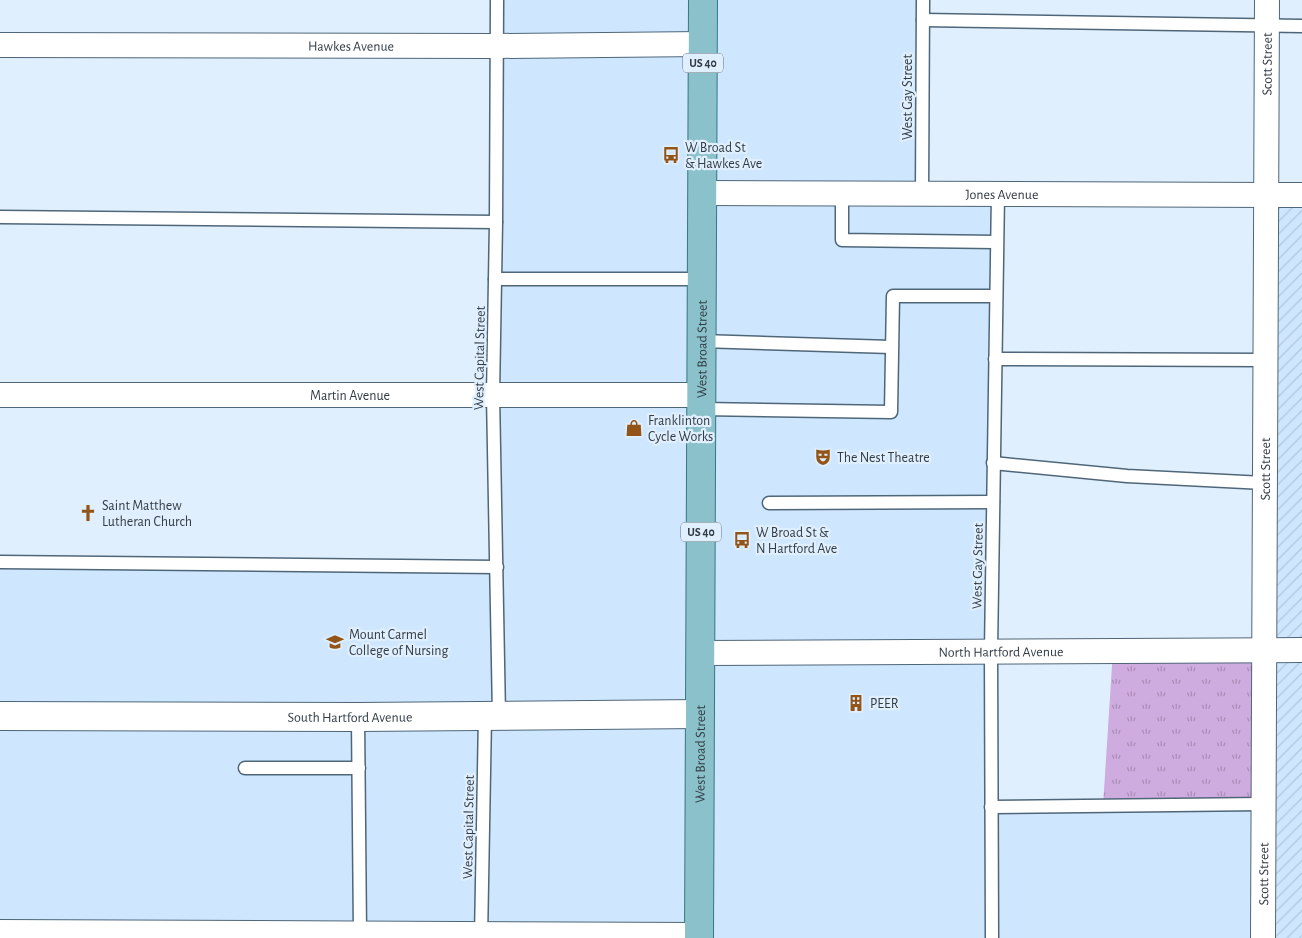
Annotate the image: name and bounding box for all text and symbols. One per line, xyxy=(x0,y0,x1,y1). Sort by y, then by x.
street label: Scott Street xyxy=(1261,32,1275,95)
street label: Hawkes Avenue xyxy=(308,40,394,54)
street label: West Gay Street xyxy=(901,53,915,140)
road number: US 40 xyxy=(683,54,723,72)
place label: W Broad St & Hawkes Ave xyxy=(685,141,762,171)
bus stop icon: W Broad St & Hawkes Ave xyxy=(661,145,681,165)
street label: Jones Avenue xyxy=(966,188,1038,202)
street label: West Broad Street xyxy=(695,299,710,398)
street label: West Capital Street xyxy=(472,305,488,410)
street label: Martin Avenue xyxy=(310,389,390,403)
place label: Franklinton Cycle Works xyxy=(648,414,713,444)
shop icon: Franklinton Cycle Works xyxy=(624,418,644,438)
street label: Scott Street xyxy=(1259,437,1273,500)
theatre icon: The Nest Theatre xyxy=(813,447,833,467)
place label: The Nest Theatre xyxy=(837,451,930,465)
place label: Saint Matthew Lutheran Church xyxy=(102,499,192,529)
church icon: Saint Matthew Lutheran Church xyxy=(78,503,98,523)
road number: US 40 xyxy=(681,522,721,542)
street label: West Gay Street xyxy=(970,522,986,609)
place label: W Broad St & N Hartford Ave xyxy=(756,526,837,556)
bus stop icon: W Broad St & N Hartford Ave xyxy=(732,530,752,550)
place label: Mount Carmel College of Nursing xyxy=(349,628,449,658)
school or university icon: Mount Carmel College of Nursing xyxy=(325,632,345,652)
street label: North Hartford Avenue xyxy=(938,645,1064,660)
building icon: PEER xyxy=(846,693,866,713)
place label: PEER xyxy=(870,697,899,711)
street label: West Broad Street xyxy=(694,704,708,803)
street label: South Hartford Avenue xyxy=(288,711,412,725)
street label: West Capital Street xyxy=(461,774,477,879)
street label: Scott Street xyxy=(1257,842,1271,905)

